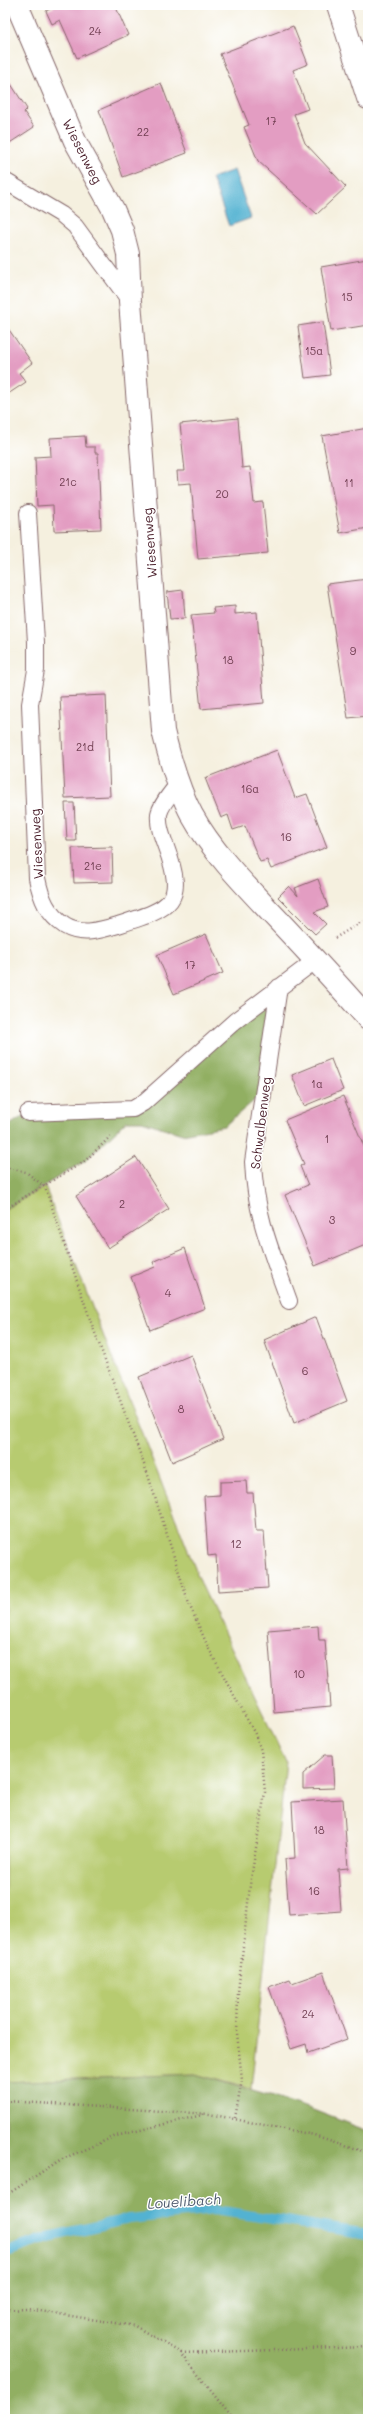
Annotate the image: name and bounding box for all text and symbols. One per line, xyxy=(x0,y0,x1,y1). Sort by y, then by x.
house number: 24 xyxy=(89,23,102,38)
house number: 17 xyxy=(265,113,277,128)
street label: Wiesenweg xyxy=(59,116,107,186)
house number: 22 xyxy=(137,124,149,139)
house number: 15 xyxy=(341,289,353,304)
house number: 15a xyxy=(305,343,323,358)
house number: 21c xyxy=(59,474,77,489)
house number: 11 xyxy=(344,475,354,490)
house number: 20 xyxy=(216,486,229,501)
street label: Wiesenweg xyxy=(138,507,160,579)
house number: 9 xyxy=(350,643,357,658)
house number: 18 xyxy=(222,652,234,667)
house number: 21d xyxy=(76,739,94,754)
house number: 16a xyxy=(241,781,259,796)
street label: Wiesenweg xyxy=(26,808,46,880)
house number: 16 xyxy=(280,829,292,844)
house number: 21e xyxy=(84,858,102,873)
house number: 17 xyxy=(184,957,196,972)
street label: Schwalbenweg xyxy=(246,1076,274,1170)
house number: 1a xyxy=(311,1076,323,1091)
house number: 1 xyxy=(325,1131,329,1146)
house number: 2 xyxy=(119,1196,125,1211)
house number: 3 xyxy=(329,1212,336,1227)
house number: 4 xyxy=(165,1285,172,1300)
house number: 6 xyxy=(302,1363,308,1378)
house number: 8 xyxy=(178,1401,185,1416)
house number: 12 xyxy=(230,1536,242,1551)
house number: 10 xyxy=(293,1666,305,1681)
house number: 18 xyxy=(313,1822,325,1837)
house number: 16 xyxy=(308,1883,320,1898)
house number: 24 xyxy=(302,2006,315,2021)
water label: Louelibach xyxy=(147,2189,221,2213)

